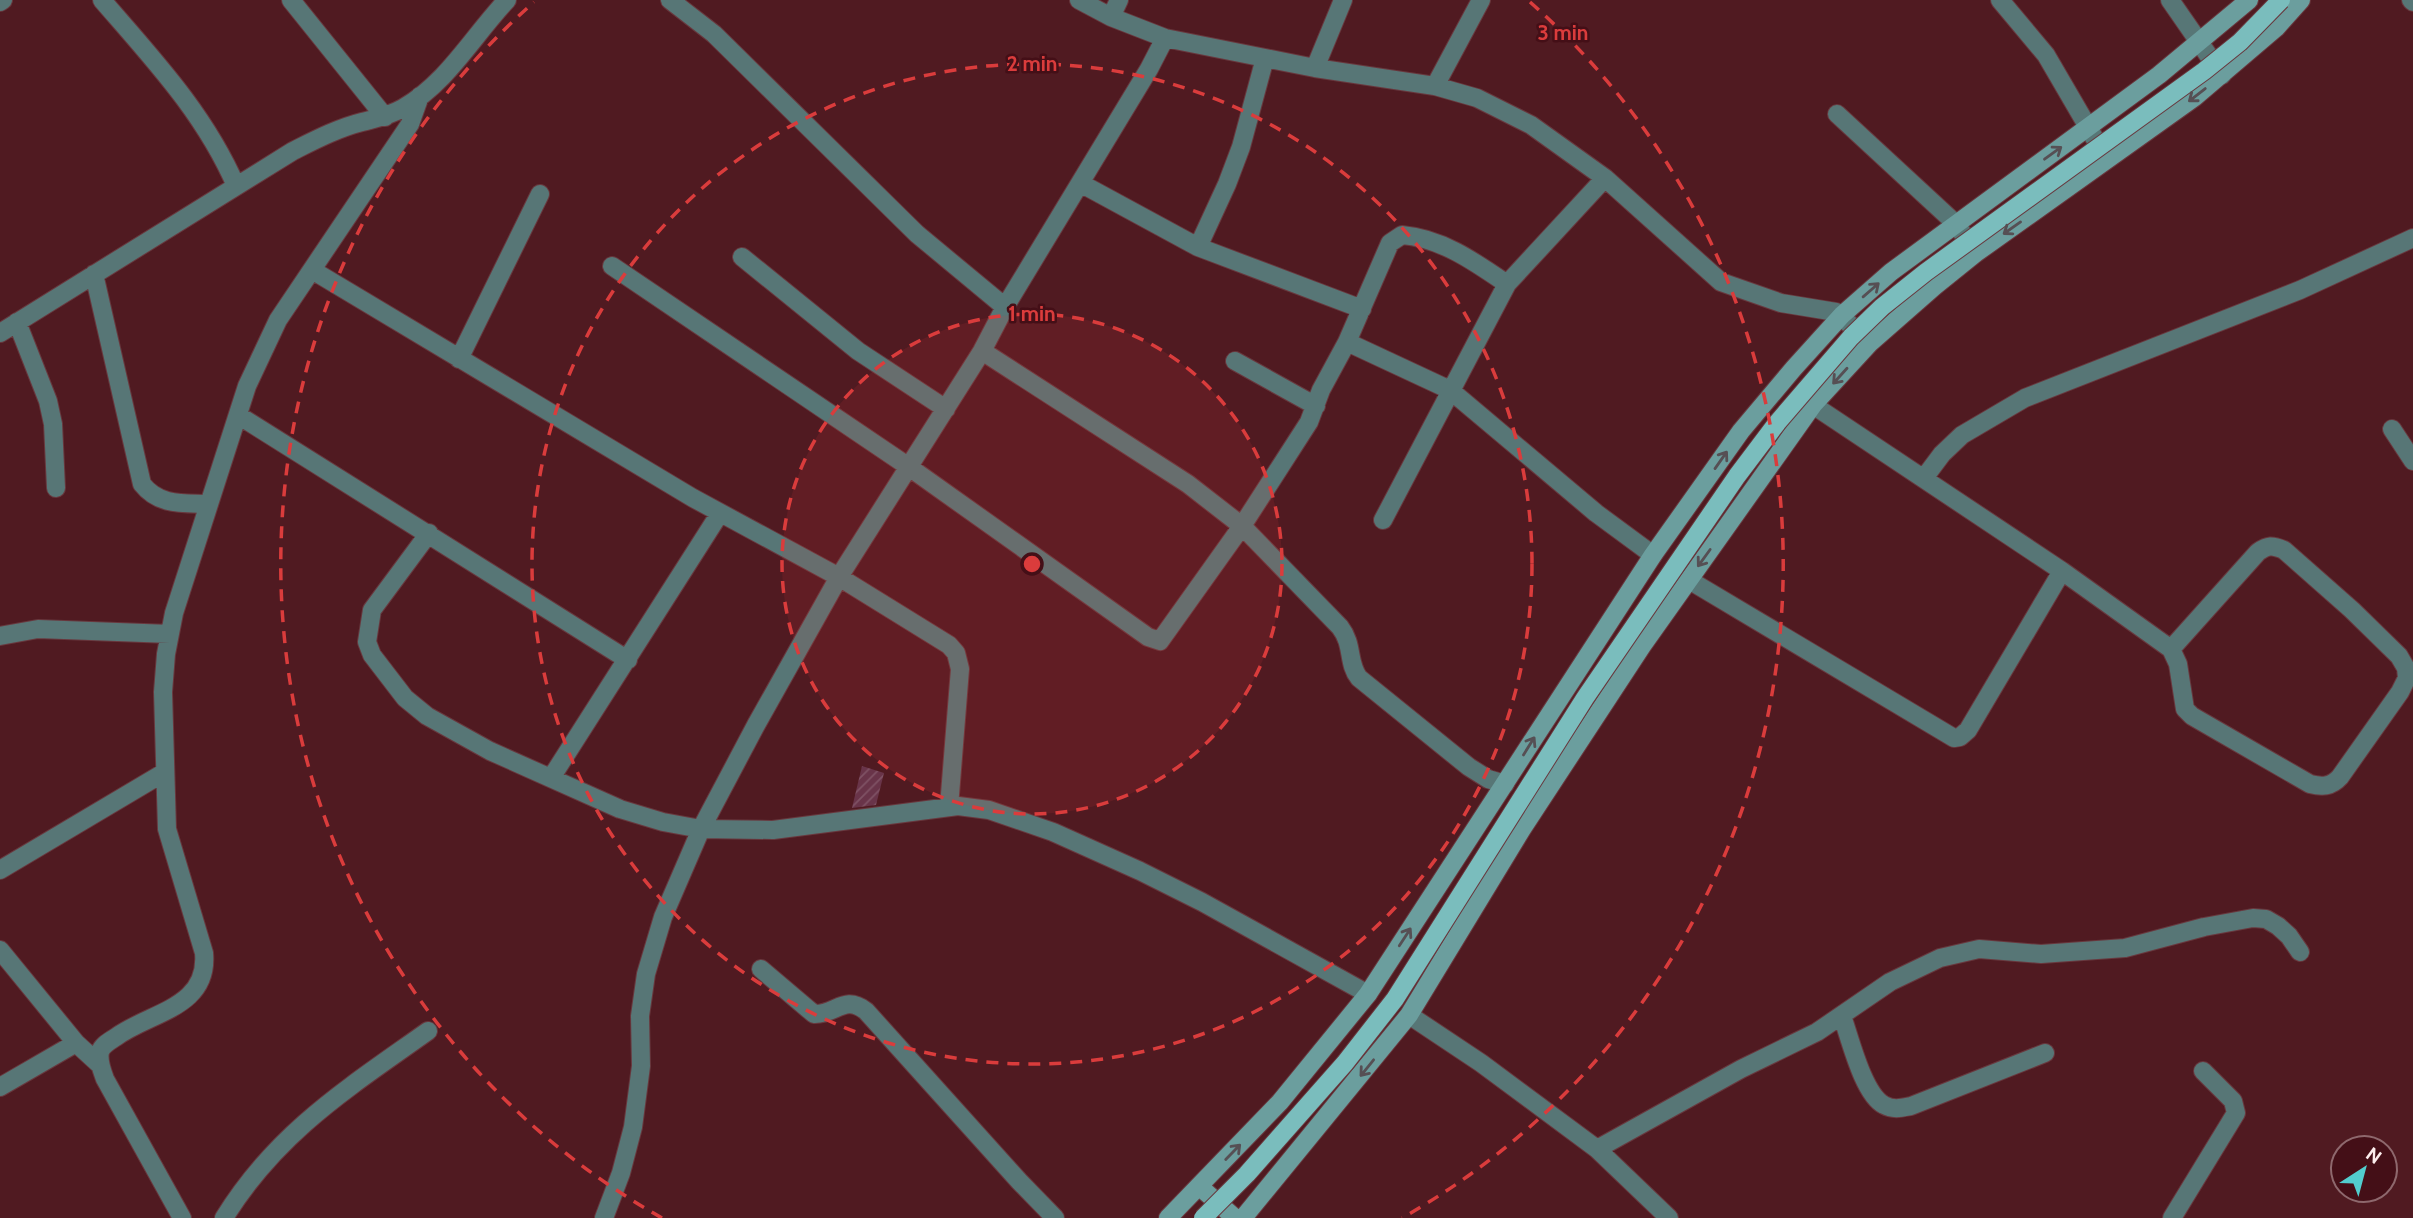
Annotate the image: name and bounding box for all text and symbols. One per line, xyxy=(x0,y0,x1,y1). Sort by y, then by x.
text: 3 min xyxy=(1538,20,1588,45)
text: 2 min xyxy=(1007,51,1057,76)
one-way arrow xyxy=(2188,88,2206,103)
one-way arrow xyxy=(2043,146,2062,160)
one-way arrow xyxy=(2003,221,2022,235)
one-way arrow xyxy=(1862,282,1880,298)
text: 1 min xyxy=(1008,301,1056,326)
one-way arrow xyxy=(1831,367,1848,384)
one-way arrow xyxy=(1714,451,1728,470)
one-way arrow xyxy=(1697,548,1711,567)
centre of rings xyxy=(1020,552,1044,576)
one-way arrow xyxy=(1522,737,1537,756)
one-way arrow xyxy=(1398,927,1412,947)
one-way arrow xyxy=(1359,1059,1374,1077)
north arrow xyxy=(2329,1134,2399,1204)
text: N xyxy=(2362,1142,2386,1169)
one-way arrow xyxy=(1225,1144,1242,1161)

